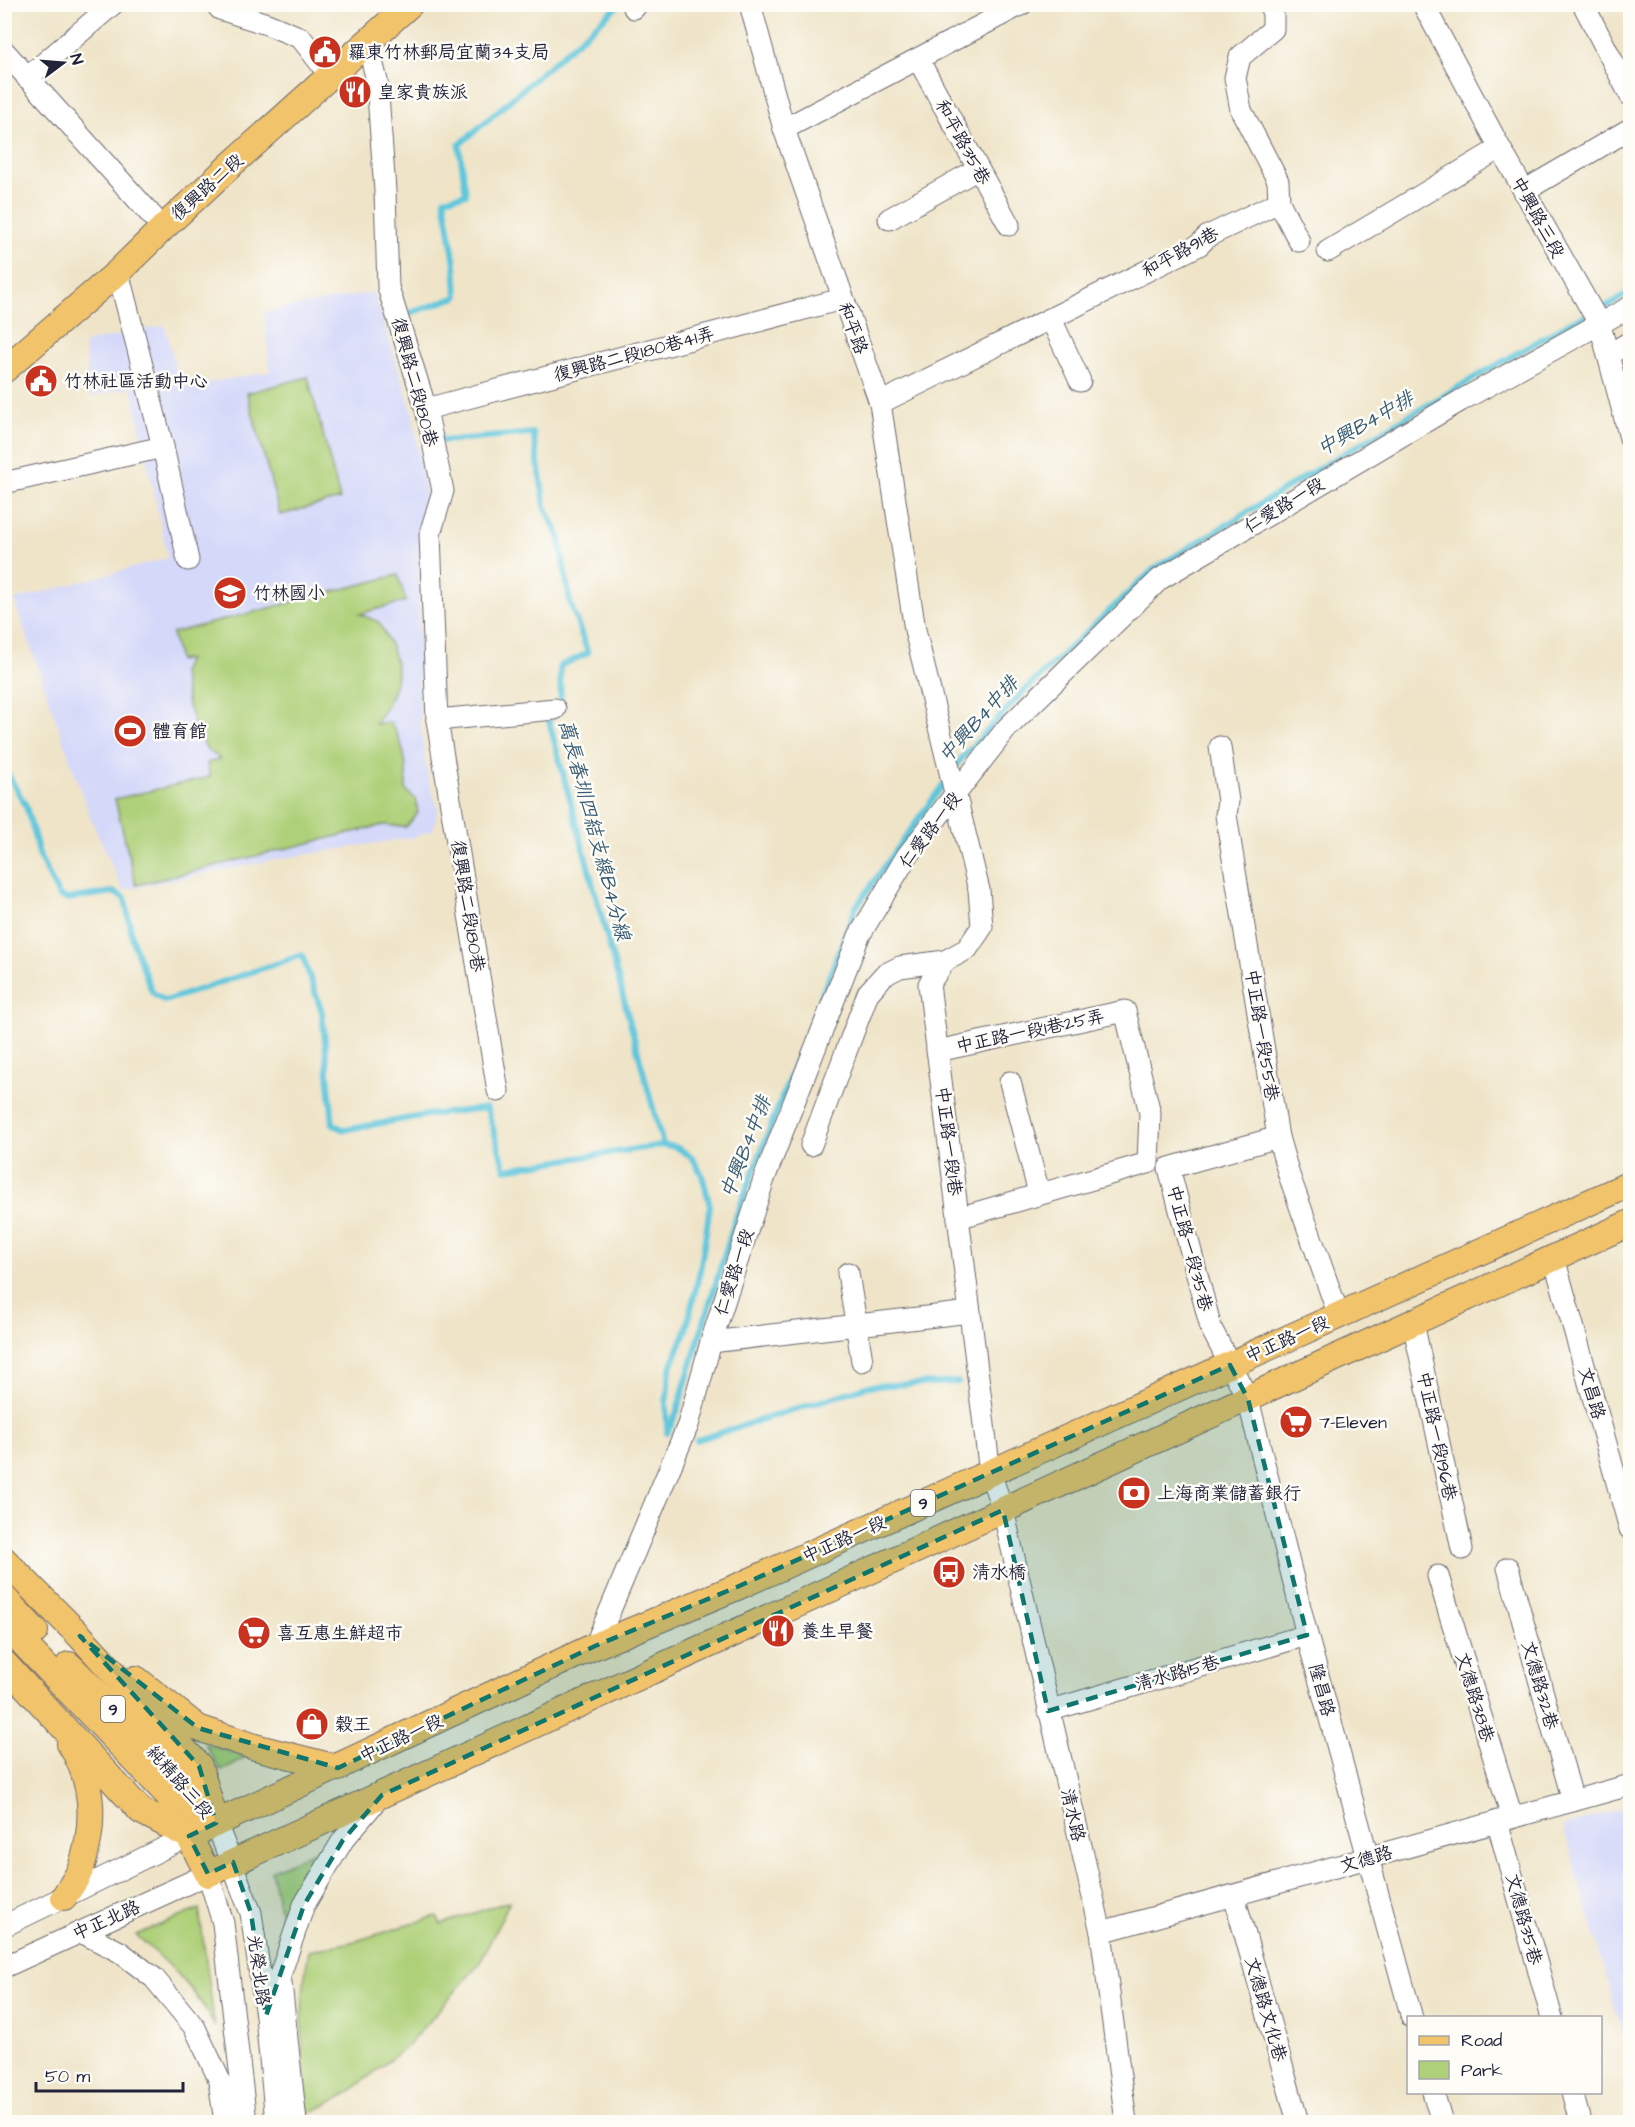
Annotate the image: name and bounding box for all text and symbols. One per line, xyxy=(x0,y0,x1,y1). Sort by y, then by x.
north arrow xyxy=(33,33,93,93)
public building icon: 羅東竹林郵局宜蘭34支局 xyxy=(307,34,343,70)
place label: 羅東竹林郵局宜蘭34支局 xyxy=(348,40,549,65)
text: N xyxy=(65,51,88,67)
restaurant icon: 皇家貴族派 xyxy=(337,74,373,110)
place label: 皇家貴族派 xyxy=(378,80,468,105)
street label: 和平路35巷 xyxy=(929,95,996,189)
street label: 復興路二段 xyxy=(166,148,249,227)
street label: 中興路三段 xyxy=(1505,172,1570,263)
street label: 和平路91巷 xyxy=(1137,221,1223,284)
street label: 和平路 xyxy=(832,299,874,358)
street label: 復興路二段180巷 xyxy=(385,314,444,450)
street label: 復興路二段180巷41弄 xyxy=(551,321,717,388)
public building icon: 竹林社區活動中心 xyxy=(23,363,59,399)
place label: 竹林社區活動中心 xyxy=(64,369,208,394)
water label: 中興B4中排 xyxy=(1312,384,1421,463)
street label: 仁愛路一段 xyxy=(1239,472,1329,539)
school or university icon: 竹林國小 xyxy=(212,575,248,611)
place label: 竹林國小 xyxy=(253,581,325,606)
water label: 中興B4中排 xyxy=(932,669,1027,769)
sports icon: 體育館 xyxy=(112,713,148,749)
water label: 萬長春圳四結支線B4分線 xyxy=(551,717,637,945)
place label: 體育館 xyxy=(153,719,207,744)
street label: 仁愛路一段 xyxy=(893,787,967,874)
street label: 復興路二段180巷 xyxy=(445,838,490,974)
street label: 中正路一段55巷 xyxy=(1239,967,1284,1103)
street label: 中正路一段1巷25弄 xyxy=(953,1004,1107,1059)
street label: 中正路一段1巷 xyxy=(929,1085,968,1197)
water label: 中興B4中排 xyxy=(714,1090,779,1203)
street label: 中正路一段35巷 xyxy=(1161,1182,1218,1314)
street label: 仁愛路一段 xyxy=(709,1225,760,1319)
street label: 中正路一段 xyxy=(1241,1310,1333,1369)
street label: 文昌路 xyxy=(1572,1364,1611,1423)
street label: 中正路一段196巷 xyxy=(1411,1369,1462,1503)
supermarket icon: 7-Eleven xyxy=(1278,1404,1314,1440)
place label: 7-Eleven xyxy=(1319,1410,1387,1435)
bank icon: 上海商業儲蓄銀行 xyxy=(1116,1475,1152,1511)
place label: 上海商業儲蓄銀行 xyxy=(1157,1481,1301,1506)
road number: 9 xyxy=(911,1490,935,1516)
street label: 中正路一段 xyxy=(798,1510,890,1569)
bus stop icon: 清水橋 xyxy=(931,1554,967,1590)
place label: 清水橋 xyxy=(972,1560,1026,1585)
restaurant icon: 養生早餐 xyxy=(760,1613,796,1649)
supermarket icon: 喜互惠生鮮超市 xyxy=(236,1615,272,1651)
place label: 養生早餐 xyxy=(801,1619,873,1644)
place label: 喜互惠生鮮超市 xyxy=(277,1621,403,1646)
street label: 文德路32巷 xyxy=(1515,1638,1564,1733)
street label: 清水路15巷 xyxy=(1132,1649,1222,1697)
street label: 文德路38巷 xyxy=(1449,1649,1500,1745)
street label: 隆昌路 xyxy=(1302,1661,1341,1719)
road number: 9 xyxy=(101,1696,125,1722)
shop icon: 穀王 xyxy=(294,1706,330,1742)
street label: 中正路一段 xyxy=(355,1708,447,1769)
place label: 穀王 xyxy=(335,1712,371,1737)
street label: 純精路三段 xyxy=(141,1740,219,1824)
street label: 清水路 xyxy=(1054,1786,1091,1844)
street label: 文德路 xyxy=(1337,1840,1396,1879)
street label: 文德路35巷 xyxy=(1499,1871,1548,1968)
street label: 中正北路 xyxy=(68,1894,144,1947)
street label: 光榮北路 xyxy=(241,1933,276,2007)
street label: 文德路文化巷 xyxy=(1239,1954,1292,2064)
legend xyxy=(1407,2016,1602,2094)
text: Road xyxy=(1461,2028,1502,2053)
scale bar xyxy=(36,2055,183,2093)
text: Park xyxy=(1461,2058,1503,2083)
text: 50 m xyxy=(45,2064,90,2089)

